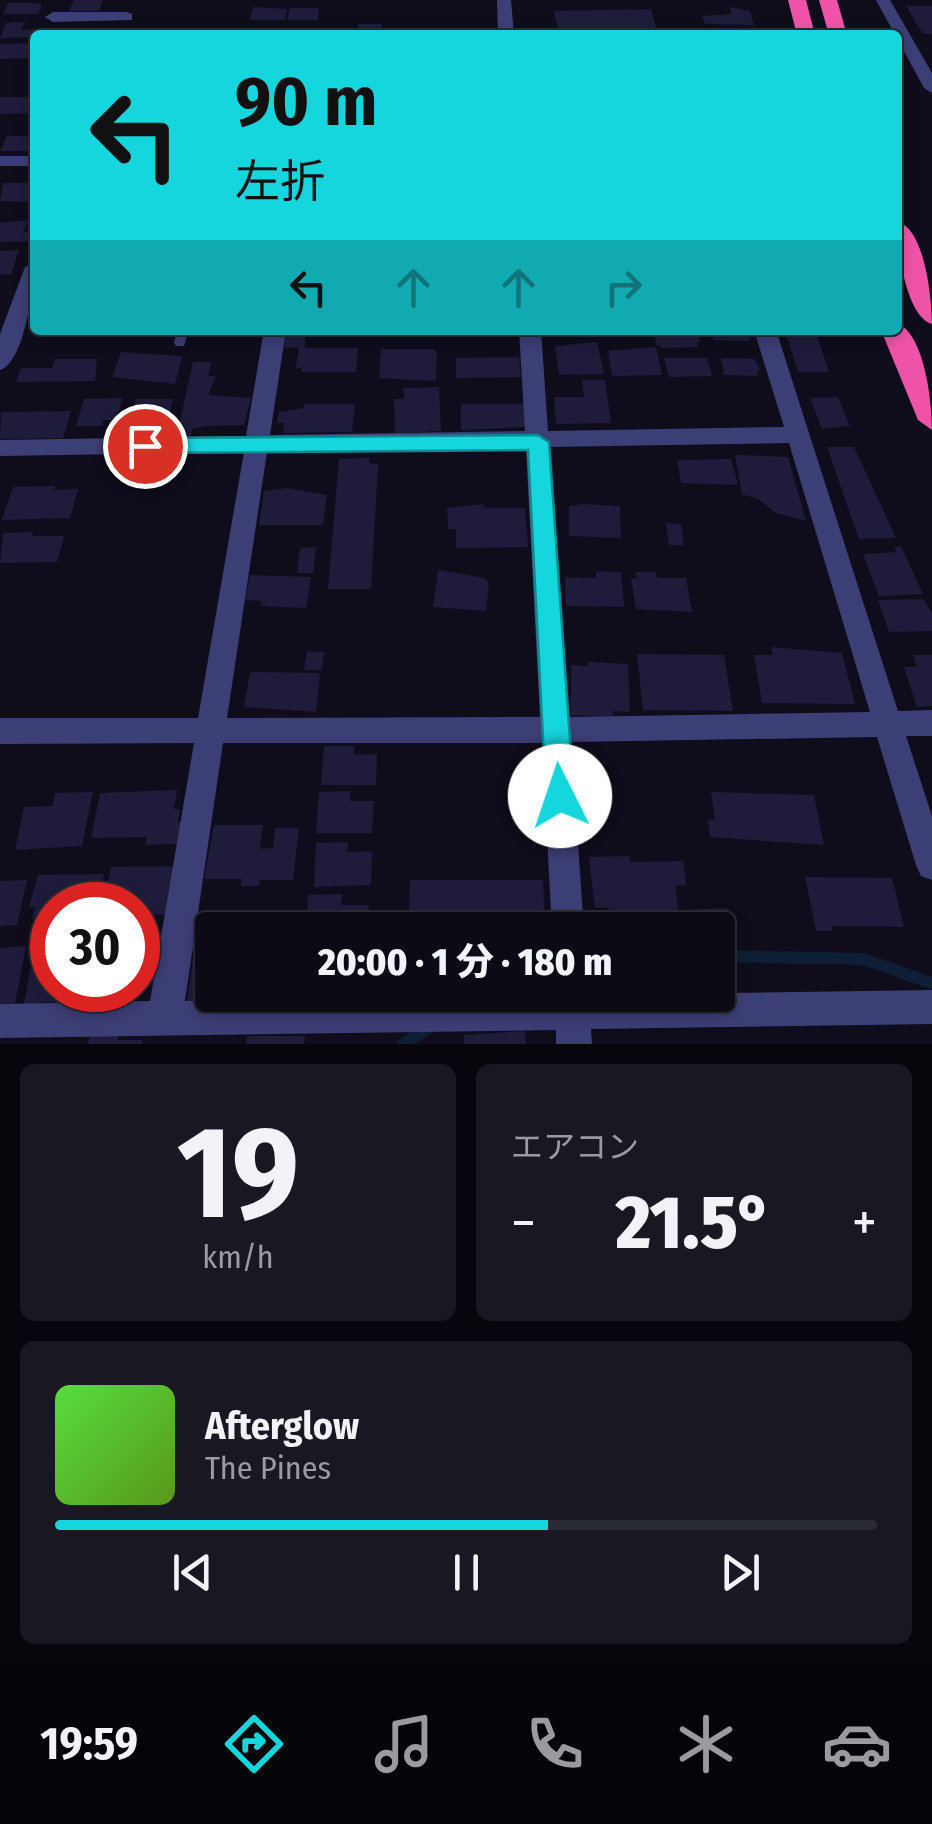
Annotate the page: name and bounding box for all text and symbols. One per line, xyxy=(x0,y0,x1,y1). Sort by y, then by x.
text: 90 m xyxy=(235,60,377,144)
icon: left xyxy=(70,70,200,200)
text: 左折 xyxy=(235,155,325,209)
icon: left xyxy=(281,260,336,315)
icon: ahead xyxy=(386,260,441,315)
icon: ahead xyxy=(491,260,546,315)
icon: right xyxy=(596,260,651,315)
pin xyxy=(103,404,188,489)
icon: arrive xyxy=(118,419,173,474)
position arrow xyxy=(508,744,612,848)
speed limit sign: 30 xyxy=(30,882,160,1012)
text: 20:00 · 1 分 · 180 m xyxy=(318,939,612,985)
text: 19 xyxy=(177,1095,299,1251)
text: エアコン xyxy=(511,1128,639,1166)
text: 21.5° xyxy=(616,1178,772,1268)
text: − xyxy=(511,1190,536,1256)
text: + xyxy=(852,1190,877,1256)
text: km/h xyxy=(202,1238,274,1276)
text: Afterglow xyxy=(205,1403,359,1449)
text: The Pines xyxy=(205,1449,331,1487)
icon: previous xyxy=(165,1545,220,1600)
icon: pause xyxy=(439,1545,494,1600)
icon: next xyxy=(713,1545,768,1600)
icon: directions xyxy=(219,1709,289,1779)
icon: music xyxy=(369,1709,439,1779)
icon: phone xyxy=(520,1709,590,1779)
icon: climate xyxy=(671,1709,741,1779)
icon: car xyxy=(822,1709,892,1779)
text: 19:59 xyxy=(40,1717,138,1771)

